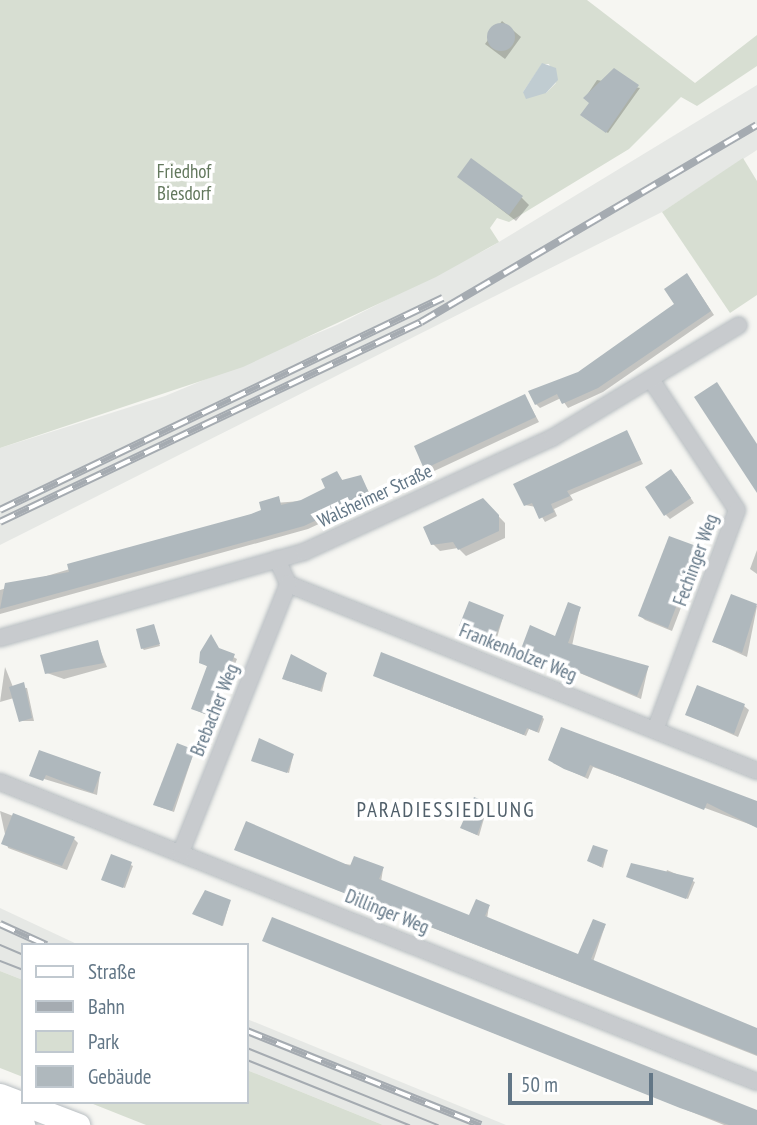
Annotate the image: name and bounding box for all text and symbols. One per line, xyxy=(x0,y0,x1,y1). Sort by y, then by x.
park label: Friedhof Biesdorf xyxy=(157,161,211,205)
street label: Walsheimer Straße xyxy=(314,460,436,532)
street label: Fechinger Weg xyxy=(669,511,723,609)
street label: Frankenholzer Weg xyxy=(456,619,580,687)
street label: Brebacher Weg xyxy=(186,660,244,760)
district label: PARADIESSIEDLUNG xyxy=(359,797,533,823)
street label: Dillinger Weg xyxy=(342,885,432,939)
legend xyxy=(21,943,248,1104)
text: Straße xyxy=(88,958,136,985)
text: Bahn xyxy=(88,993,125,1020)
text: Park xyxy=(88,1028,119,1055)
scale bar xyxy=(512,1058,657,1102)
text: Gebäude xyxy=(88,1063,151,1090)
text: 50 m xyxy=(521,1071,558,1098)

